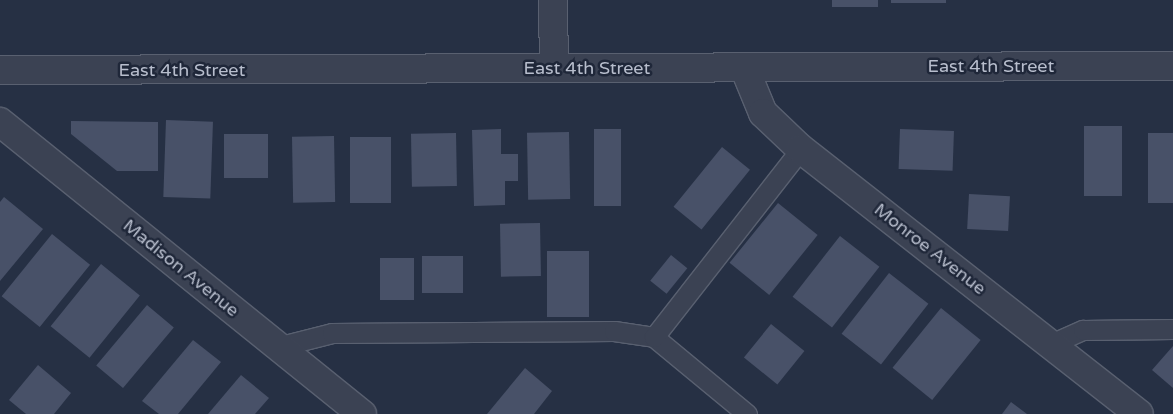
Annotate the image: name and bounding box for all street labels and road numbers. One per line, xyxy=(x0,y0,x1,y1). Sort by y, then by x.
street label: East 4th Street xyxy=(928,55,1054,77)
street label: East 4th Street xyxy=(524,57,650,79)
street label: East 4th Street xyxy=(119,59,245,81)
street label: Monroe Avenue xyxy=(870,199,990,299)
street label: Madison Avenue xyxy=(119,215,243,321)

